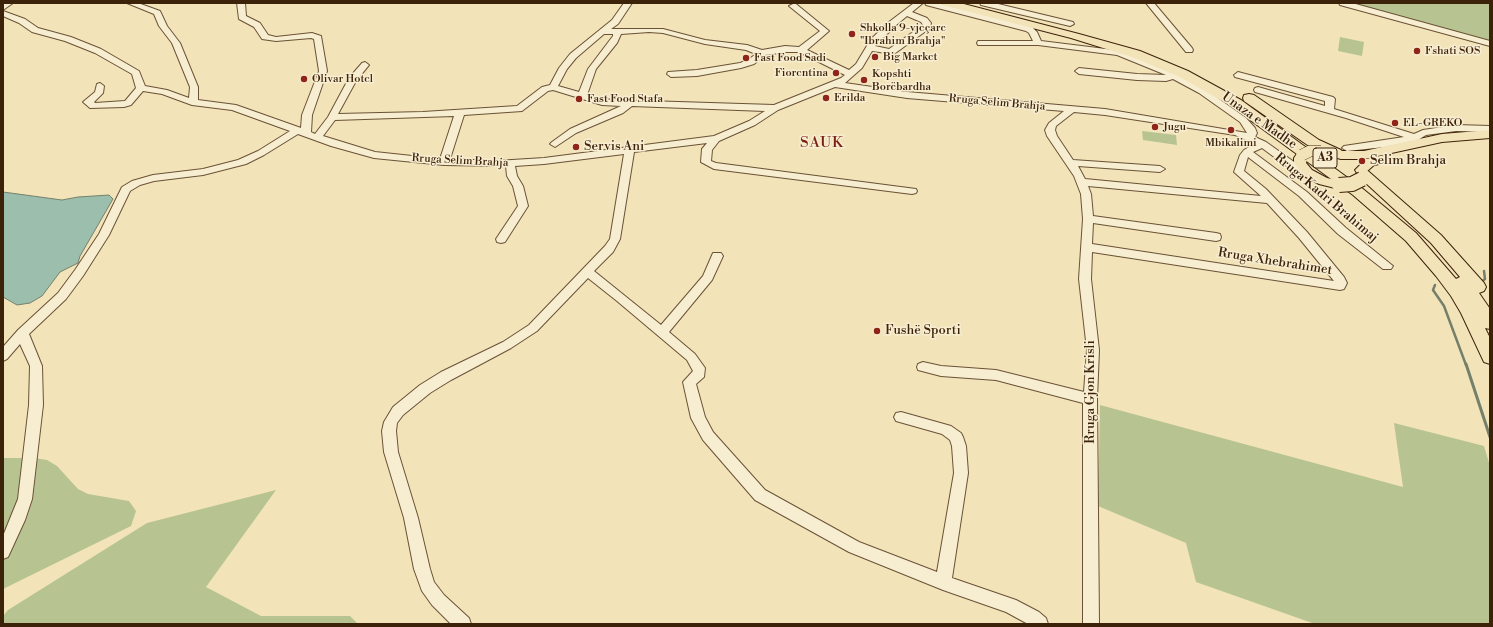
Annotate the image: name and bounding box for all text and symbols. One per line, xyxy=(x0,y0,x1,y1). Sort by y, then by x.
place label: Shkolla 9-vjeçare "Ibrahim Brahja" xyxy=(860,21,946,47)
marker: Shkolla 9-vjeçare "Ibrahim Brahja" xyxy=(847,29,857,39)
place label: Fshati SOS xyxy=(1425,44,1480,58)
marker: Fshati SOS xyxy=(1412,46,1422,56)
place label: Big Market xyxy=(883,50,937,64)
place label: Fast Food Sadi xyxy=(754,51,826,65)
marker: Big Market xyxy=(870,52,880,62)
marker: Fast Food Sadi xyxy=(741,53,751,63)
place label: Fiorentina xyxy=(775,66,828,80)
place label: Kopshti Borëbardha xyxy=(872,67,931,93)
marker: Fiorentina xyxy=(831,68,841,78)
place label: Olivar Hotel xyxy=(312,72,373,86)
marker: Olivar Hotel xyxy=(299,74,309,84)
marker: Kopshti Borëbardha xyxy=(859,75,869,85)
street label: Unaza e Madhe xyxy=(1218,89,1300,153)
place label: Erilda xyxy=(834,91,865,105)
place label: Fast Food Stafa xyxy=(587,92,663,106)
street label: Rruga Selim Brahja xyxy=(948,92,1046,114)
marker: Erilda xyxy=(821,93,831,103)
marker: Fast Food Stafa xyxy=(574,94,584,104)
place label: EL-GREKO xyxy=(1403,116,1462,130)
marker: EL-GREKO xyxy=(1390,118,1400,128)
place label: Jugu xyxy=(1163,120,1186,134)
marker: Jugu xyxy=(1150,122,1160,132)
marker: Mbikalimi xyxy=(1226,125,1236,135)
district label: SAUK xyxy=(800,134,844,152)
place label: Mbikalimi xyxy=(1205,136,1257,150)
place label: Servis Ani xyxy=(584,139,644,155)
marker: Servis Ani xyxy=(571,142,581,152)
road number: A3 xyxy=(1313,148,1337,168)
street label: Rruga Kadri Brahimaj xyxy=(1271,150,1381,246)
street label: Rruga Selim Brahja xyxy=(411,152,509,170)
place label: Selim Brahja xyxy=(1370,153,1446,169)
marker: Selim Brahja xyxy=(1357,156,1367,166)
street label: Rruga Xhebrahimet xyxy=(1217,245,1333,279)
place label: Fushë Sporti xyxy=(885,323,961,339)
marker: Fushë Sporti xyxy=(872,326,882,336)
street label: Rruga Gjon Krisli xyxy=(1083,340,1099,444)

